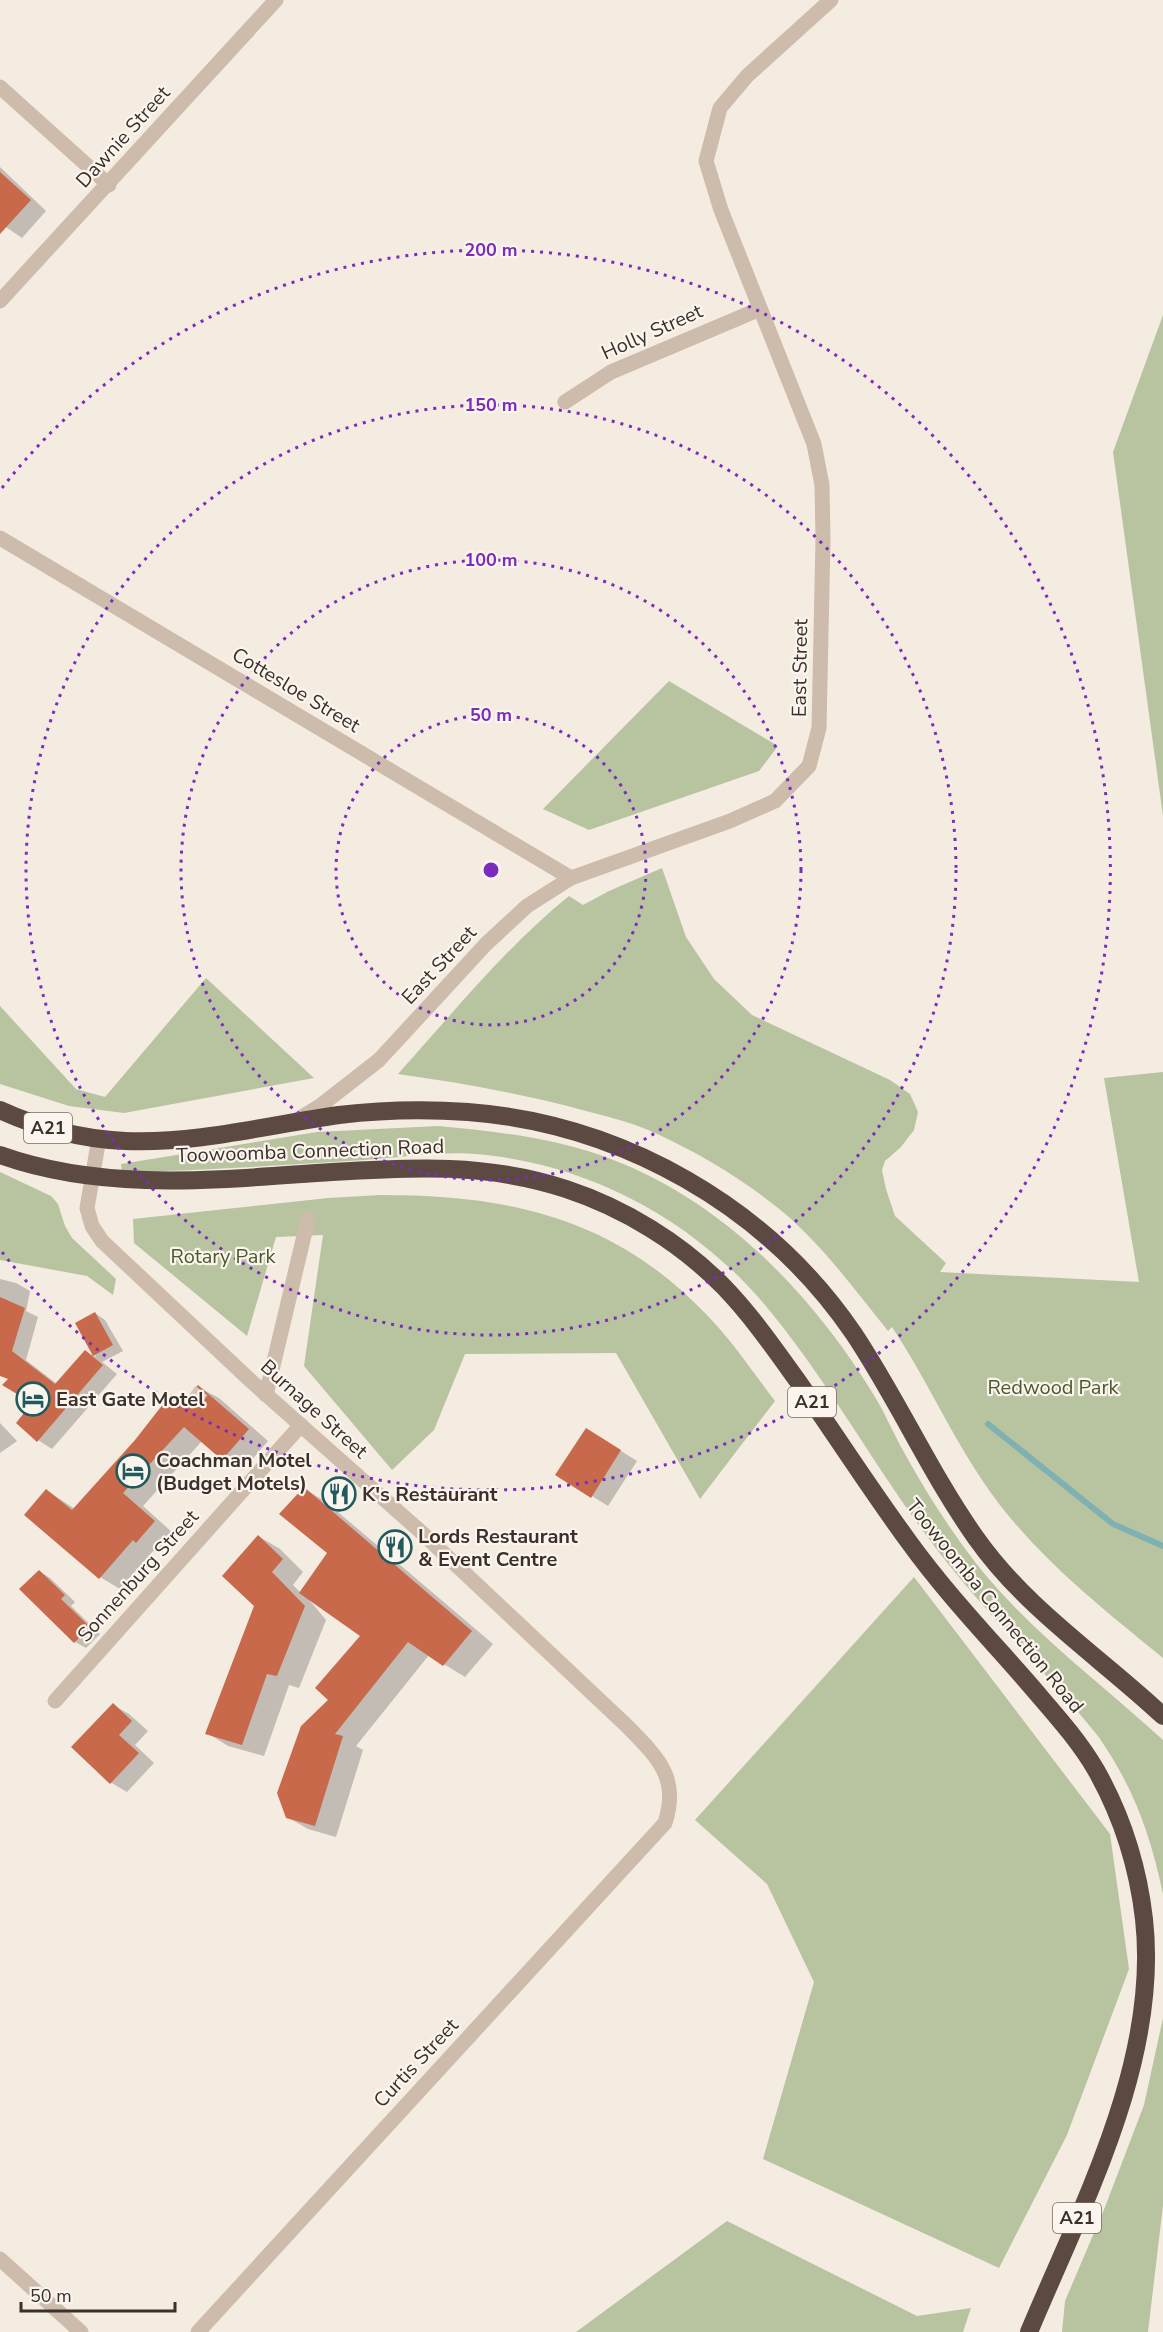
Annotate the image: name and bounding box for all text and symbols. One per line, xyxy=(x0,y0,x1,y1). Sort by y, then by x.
street label: Dawnie Street xyxy=(70,79,177,194)
text: 200 m xyxy=(464,238,518,262)
street label: Holly Street xyxy=(597,297,708,366)
text: 150 m xyxy=(464,393,518,417)
text: 100 m xyxy=(464,548,518,572)
street label: East Street xyxy=(786,618,814,717)
street label: Cottesloe Street xyxy=(227,641,366,739)
text: 50 m xyxy=(470,703,512,727)
centre of rings xyxy=(481,860,501,880)
street label: East Street xyxy=(396,919,483,1010)
road number: A21 xyxy=(24,1113,72,1143)
street label: Toowoomba Connection Road xyxy=(175,1133,445,1169)
park label: Rotary Park xyxy=(171,1243,276,1270)
street label: Burnage Street xyxy=(254,1353,374,1465)
park label: Redwood Park xyxy=(987,1374,1120,1401)
hotel icon: East Gate Motel xyxy=(15,1381,51,1417)
place label: East Gate Motel xyxy=(56,1386,205,1413)
road number: A21 xyxy=(788,1387,836,1417)
place label: Coachman Motel (Budget Motels) xyxy=(156,1447,312,1497)
hotel icon: Coachman Motel (Budget Motels) xyxy=(115,1453,151,1489)
restaurant icon: K's Restaurant xyxy=(321,1476,357,1512)
place label: K's Restaurant xyxy=(362,1481,498,1508)
street label: Toowoomba Connection Road xyxy=(900,1493,1090,1719)
street label: Sonnenburg Street xyxy=(71,1503,205,1648)
place label: Lords Restaurant & Event Centre xyxy=(418,1523,578,1573)
restaurant icon: Lords Restaurant & Event Centre xyxy=(377,1529,413,1565)
street label: Curtis Street xyxy=(368,2012,465,2114)
road number: A21 xyxy=(1053,2203,1101,2233)
scale bar xyxy=(21,2275,176,2313)
text: 50 m xyxy=(30,2284,72,2308)

